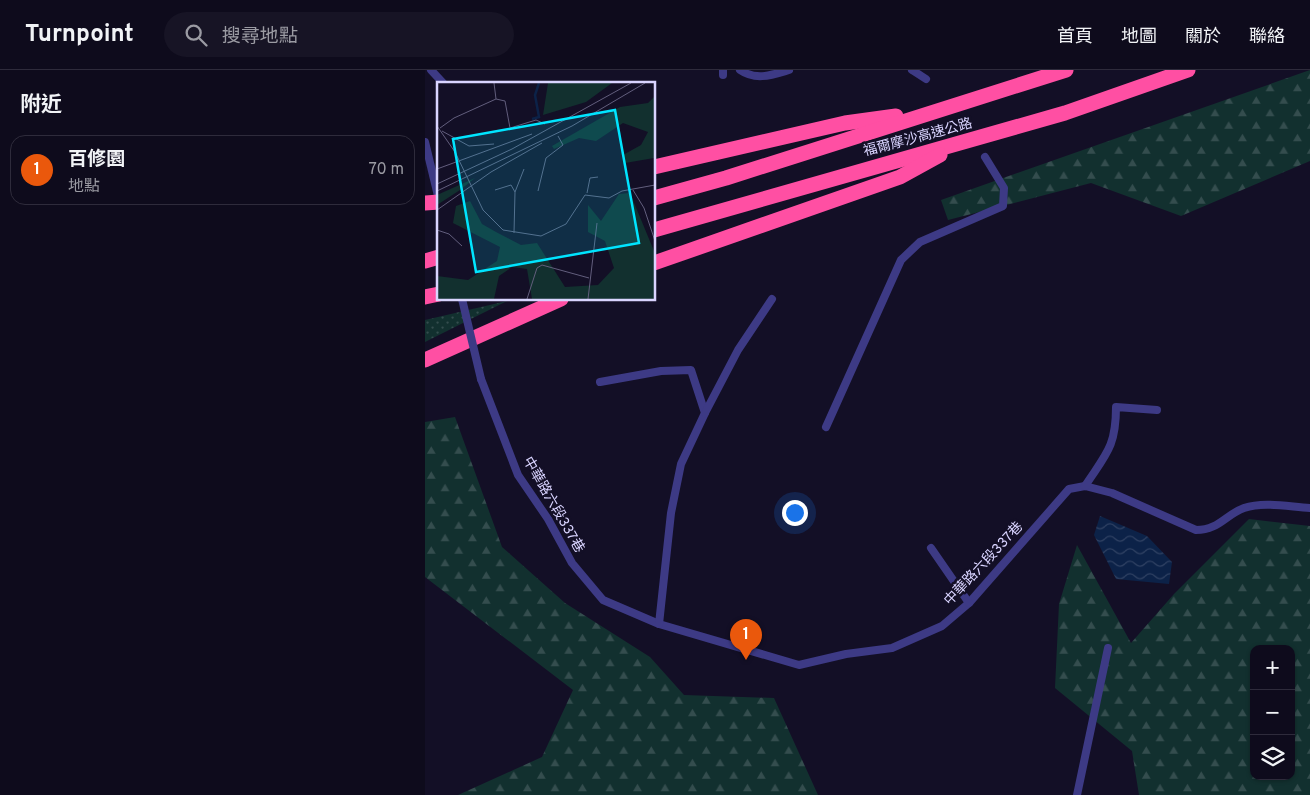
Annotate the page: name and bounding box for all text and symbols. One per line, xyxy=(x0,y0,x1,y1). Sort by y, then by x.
search box xyxy=(164,12,514,57)
text: Turnpoint xyxy=(25,20,134,50)
icon: search xyxy=(182,21,210,49)
text: 搜尋地點 xyxy=(222,25,298,49)
text: 首頁 xyxy=(1057,26,1093,49)
text: 地圖 xyxy=(1121,26,1157,49)
text: 關於 xyxy=(1185,26,1221,49)
text: 聯絡 xyxy=(1249,26,1285,49)
inset map xyxy=(437,82,655,300)
text: 附近 xyxy=(20,92,62,119)
street label: 福爾摩沙高速公路 xyxy=(861,114,974,161)
text: 百修園 xyxy=(68,148,125,172)
text: 1 xyxy=(34,160,40,180)
text: 70 m xyxy=(369,160,404,180)
text: 地點 xyxy=(68,177,100,197)
street label: 中華路六段337巷 xyxy=(519,454,587,556)
your location xyxy=(782,500,808,526)
street label: 中華路六段337巷 xyxy=(941,519,1027,609)
pin: 1 xyxy=(730,619,762,660)
map controls xyxy=(1250,645,1295,780)
button: + xyxy=(1250,645,1295,690)
button: − xyxy=(1250,690,1295,735)
button: layers xyxy=(1250,735,1295,780)

